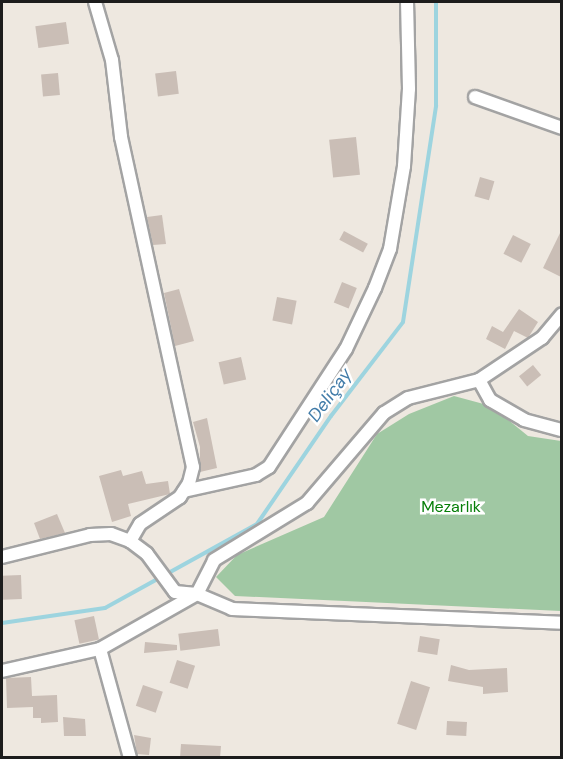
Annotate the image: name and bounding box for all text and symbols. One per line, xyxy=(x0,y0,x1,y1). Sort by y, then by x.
water label: Deliçay xyxy=(303,364,357,426)
park label: Mezarlık xyxy=(421,497,481,517)

